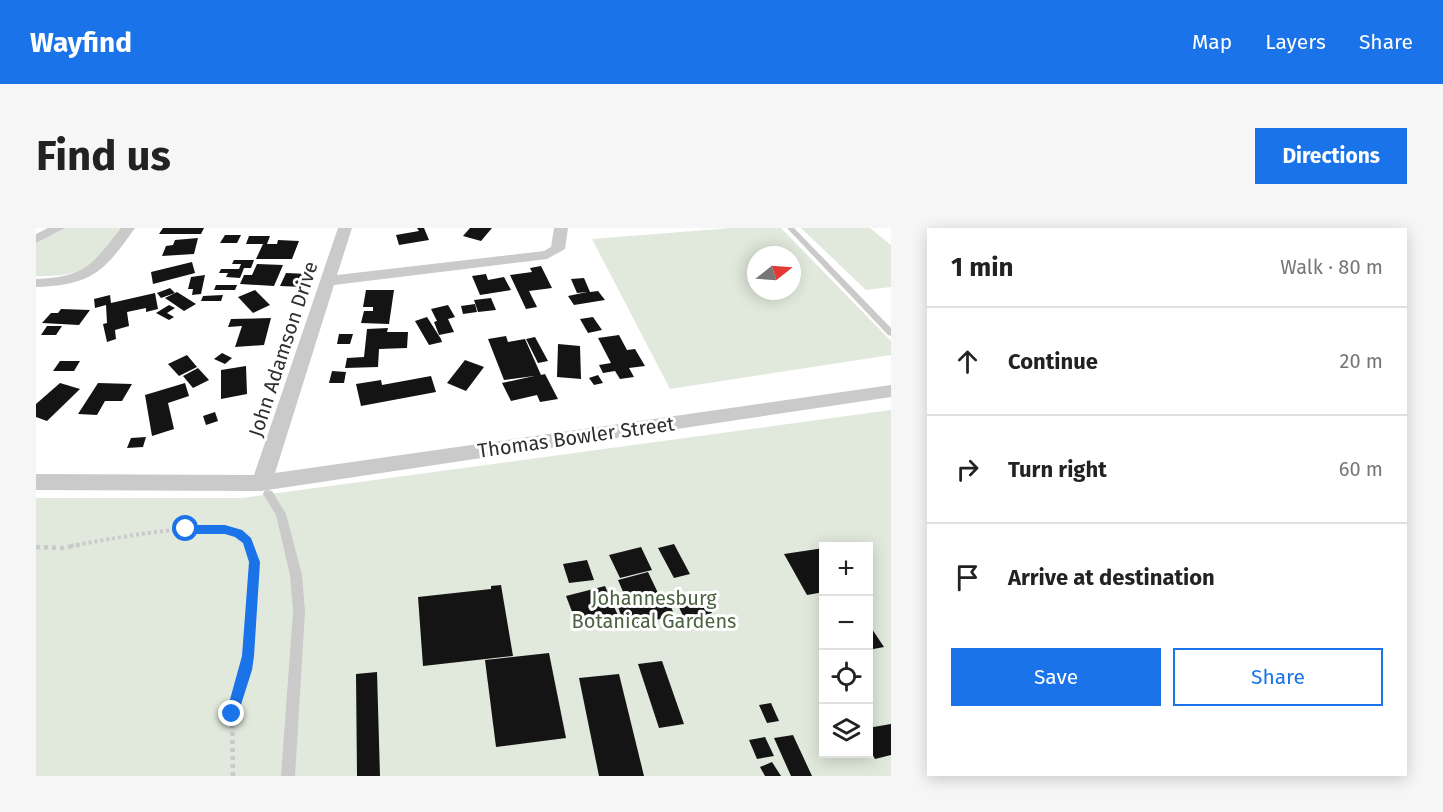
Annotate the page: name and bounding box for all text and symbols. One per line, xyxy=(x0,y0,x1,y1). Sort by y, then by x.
text: Wayfind xyxy=(30,26,132,59)
text: Map xyxy=(1192,29,1232,55)
text: Layers xyxy=(1265,29,1326,55)
text: Share xyxy=(1359,29,1413,55)
button: Directions xyxy=(1255,128,1407,184)
text: Find us xyxy=(36,131,171,181)
north arrow xyxy=(747,246,801,300)
text: 1 min xyxy=(951,252,1014,283)
text: Walk · 80 m xyxy=(1280,255,1383,279)
street label: John Adamson Drive xyxy=(243,258,323,440)
icon: ahead xyxy=(951,345,984,378)
text: Continue xyxy=(1008,348,1098,375)
text: 20 m xyxy=(1340,349,1383,373)
street label: Thomas Bowler Street xyxy=(476,411,677,463)
icon: right xyxy=(951,453,984,486)
text: Turn right xyxy=(1008,456,1107,483)
text: 60 m xyxy=(1339,457,1383,481)
route start xyxy=(172,515,198,541)
map controls xyxy=(819,542,873,758)
button: + xyxy=(819,542,873,596)
icon: arrive xyxy=(951,561,984,594)
text: Arrive at destination xyxy=(1008,564,1215,591)
park label: Johannesburg Botanical Gardens xyxy=(572,586,736,633)
button: − xyxy=(819,596,873,650)
button: Save xyxy=(951,648,1161,706)
button: Share xyxy=(1173,648,1383,706)
button: locate xyxy=(819,650,873,704)
route end xyxy=(218,700,244,726)
button: layers xyxy=(819,704,873,758)

